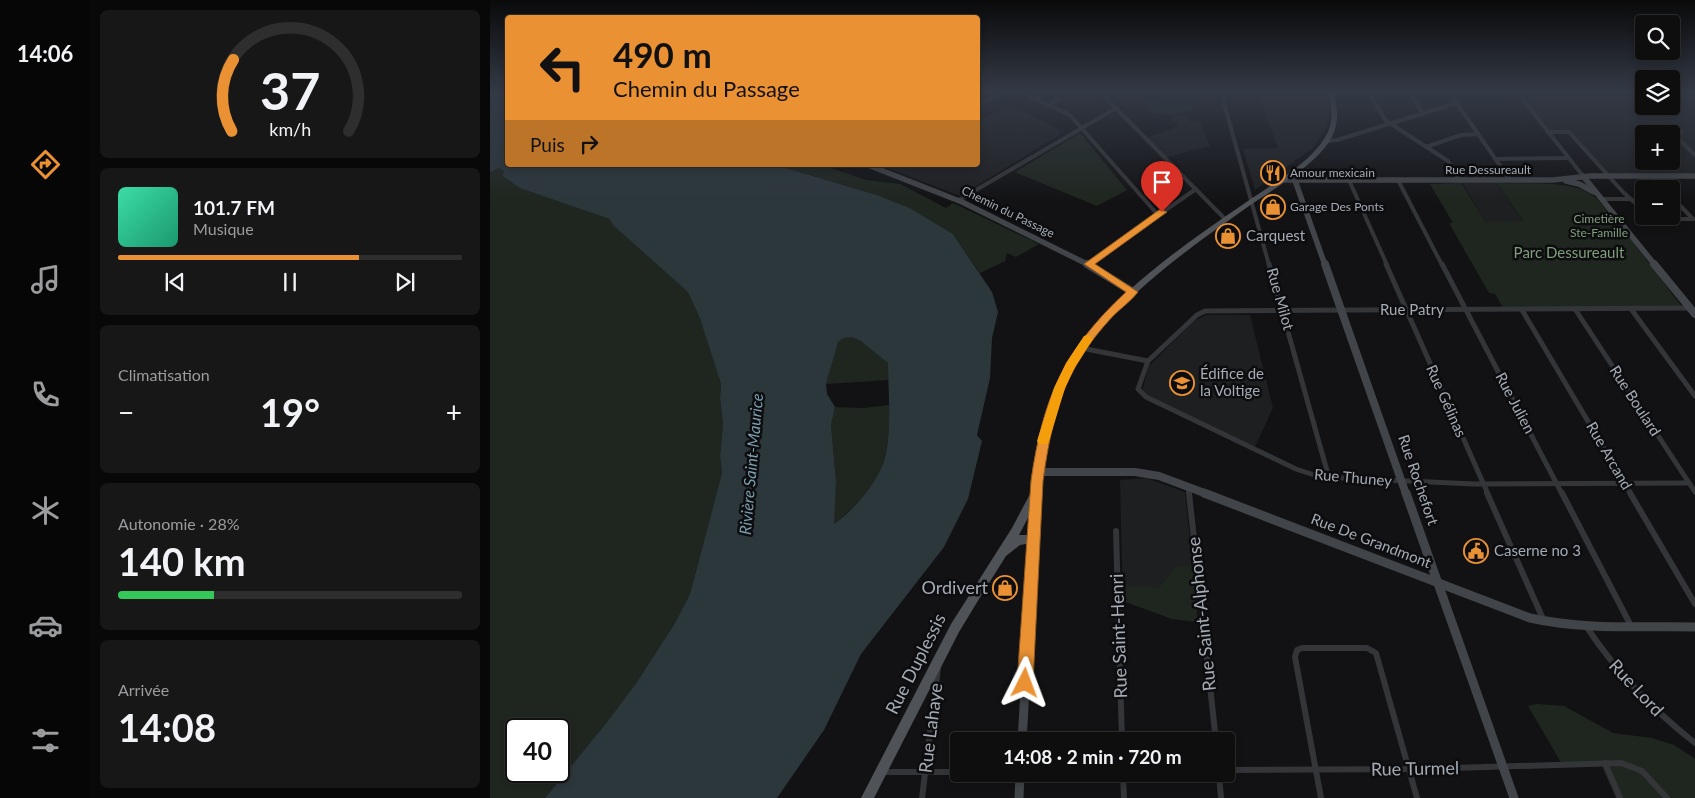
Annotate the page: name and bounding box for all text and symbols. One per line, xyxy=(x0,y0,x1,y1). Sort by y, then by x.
map controls xyxy=(1635,15,1680,225)
button: search xyxy=(1635,15,1680,60)
text: 490 m xyxy=(613,33,712,75)
icon: left xyxy=(530,35,595,100)
text: 14:06 xyxy=(17,40,73,67)
text: 37 xyxy=(260,59,320,121)
button: layers xyxy=(1635,70,1680,115)
text: Chemin du Passage xyxy=(613,75,800,102)
text: km/h xyxy=(269,118,311,140)
button: + xyxy=(1635,125,1680,170)
icon: right xyxy=(575,130,603,158)
text: Puis xyxy=(530,133,565,156)
icon: directions xyxy=(28,147,63,182)
restaurant icon: Amour mexicain xyxy=(1260,160,1286,186)
pin xyxy=(1141,161,1183,212)
street label: Rue Dessureault xyxy=(1445,162,1532,177)
place label: Amour mexicain xyxy=(1290,165,1375,180)
icon: arrive xyxy=(1148,168,1176,196)
button: − xyxy=(1635,180,1680,225)
street label: Chemin du Passage xyxy=(959,182,1057,241)
shop icon: Garage Des Ponts xyxy=(1260,194,1286,220)
text: 101.7 FM xyxy=(193,196,275,219)
place label: Garage Des Ponts xyxy=(1290,199,1384,214)
park label: Cimetière Ste-Famille xyxy=(1570,211,1628,240)
text: Musique xyxy=(193,219,254,238)
shop icon: Carquest xyxy=(1215,223,1241,249)
place label: Carquest xyxy=(1246,226,1306,244)
park label: Parc Dessureault xyxy=(1514,243,1625,261)
icon: music xyxy=(28,262,63,297)
street label: Rue Milot xyxy=(1264,266,1299,333)
icon: previous xyxy=(161,268,189,296)
icon: pause xyxy=(276,268,304,296)
icon: next xyxy=(391,268,419,296)
street label: Rue Patry xyxy=(1380,300,1444,318)
street label: Rue Gélinas xyxy=(1423,362,1471,440)
street label: Rue Boulard xyxy=(1606,362,1665,439)
place label: Édifice de la Voltige xyxy=(1200,364,1264,399)
text: Climatisation xyxy=(118,365,210,384)
street label: Rue Julien xyxy=(1492,369,1539,436)
school or university icon: Édifice de la Voltige xyxy=(1169,370,1195,396)
icon: phone xyxy=(28,377,63,412)
text: 19° xyxy=(260,389,320,435)
water label: Rivière Saint-Maurice xyxy=(735,392,766,536)
text: − xyxy=(118,395,134,429)
text: + xyxy=(446,395,462,429)
street label: Rue Arcand xyxy=(1583,418,1637,493)
street label: Rue Rochefort xyxy=(1395,432,1443,528)
street label: Rue Thuney xyxy=(1313,465,1393,489)
icon: climate xyxy=(28,493,63,528)
street label: Rue De Grandmont xyxy=(1309,509,1435,571)
text: Autonomie · 28% xyxy=(118,514,240,533)
street label: Rue Saint-Alphonse xyxy=(1182,536,1220,692)
text: 140 km xyxy=(118,538,246,584)
public building icon: Caserne no 3 xyxy=(1463,538,1489,564)
place label: Caserne no 3 xyxy=(1494,541,1581,559)
street label: Rue Saint-Henri xyxy=(1105,573,1131,699)
shop icon: Ordivert xyxy=(992,575,1018,601)
place label: Ordivert xyxy=(922,576,989,598)
icon: car xyxy=(28,608,63,643)
street label: Rue Duplessis xyxy=(880,609,950,718)
street label: Rue Lord xyxy=(1605,654,1669,720)
position arrow xyxy=(998,656,1050,708)
text: Arrivée xyxy=(118,680,169,699)
street label: Rue Lahaye xyxy=(914,682,946,774)
text: 14:08 xyxy=(118,704,216,750)
speed limit sign: 40 xyxy=(505,718,570,783)
icon: filters xyxy=(28,723,63,758)
text: 14:08 · 2 min · 720 m xyxy=(1003,745,1182,768)
street label: Rue Turmel xyxy=(1371,756,1459,780)

